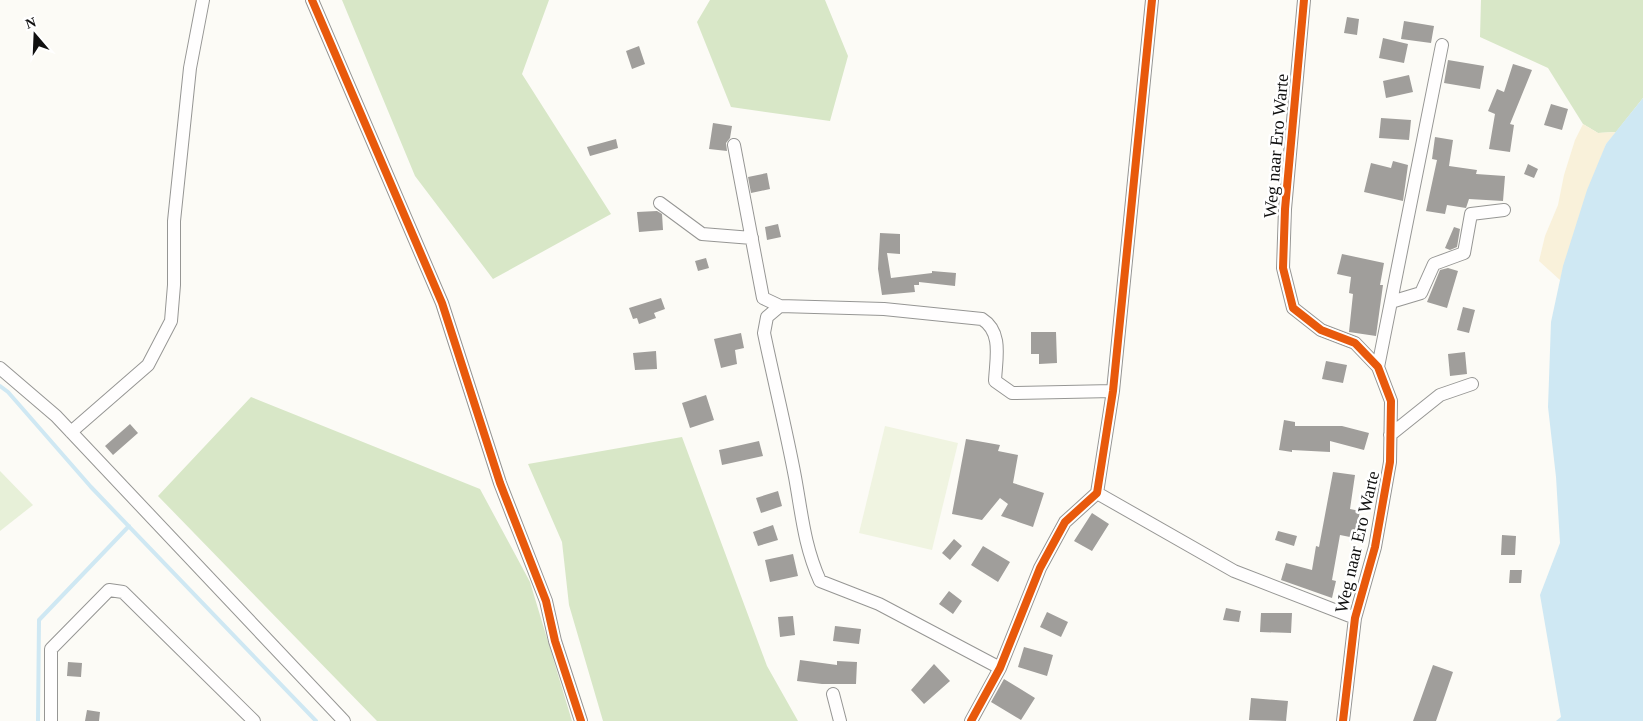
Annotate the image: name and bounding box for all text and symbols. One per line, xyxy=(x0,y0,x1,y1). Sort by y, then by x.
north arrow xyxy=(10,10,60,60)
text: N xyxy=(24,14,38,32)
street label: Weg naar Ero Warte xyxy=(1260,73,1292,219)
street label: Weg naar Ero Warte xyxy=(1331,469,1383,615)

